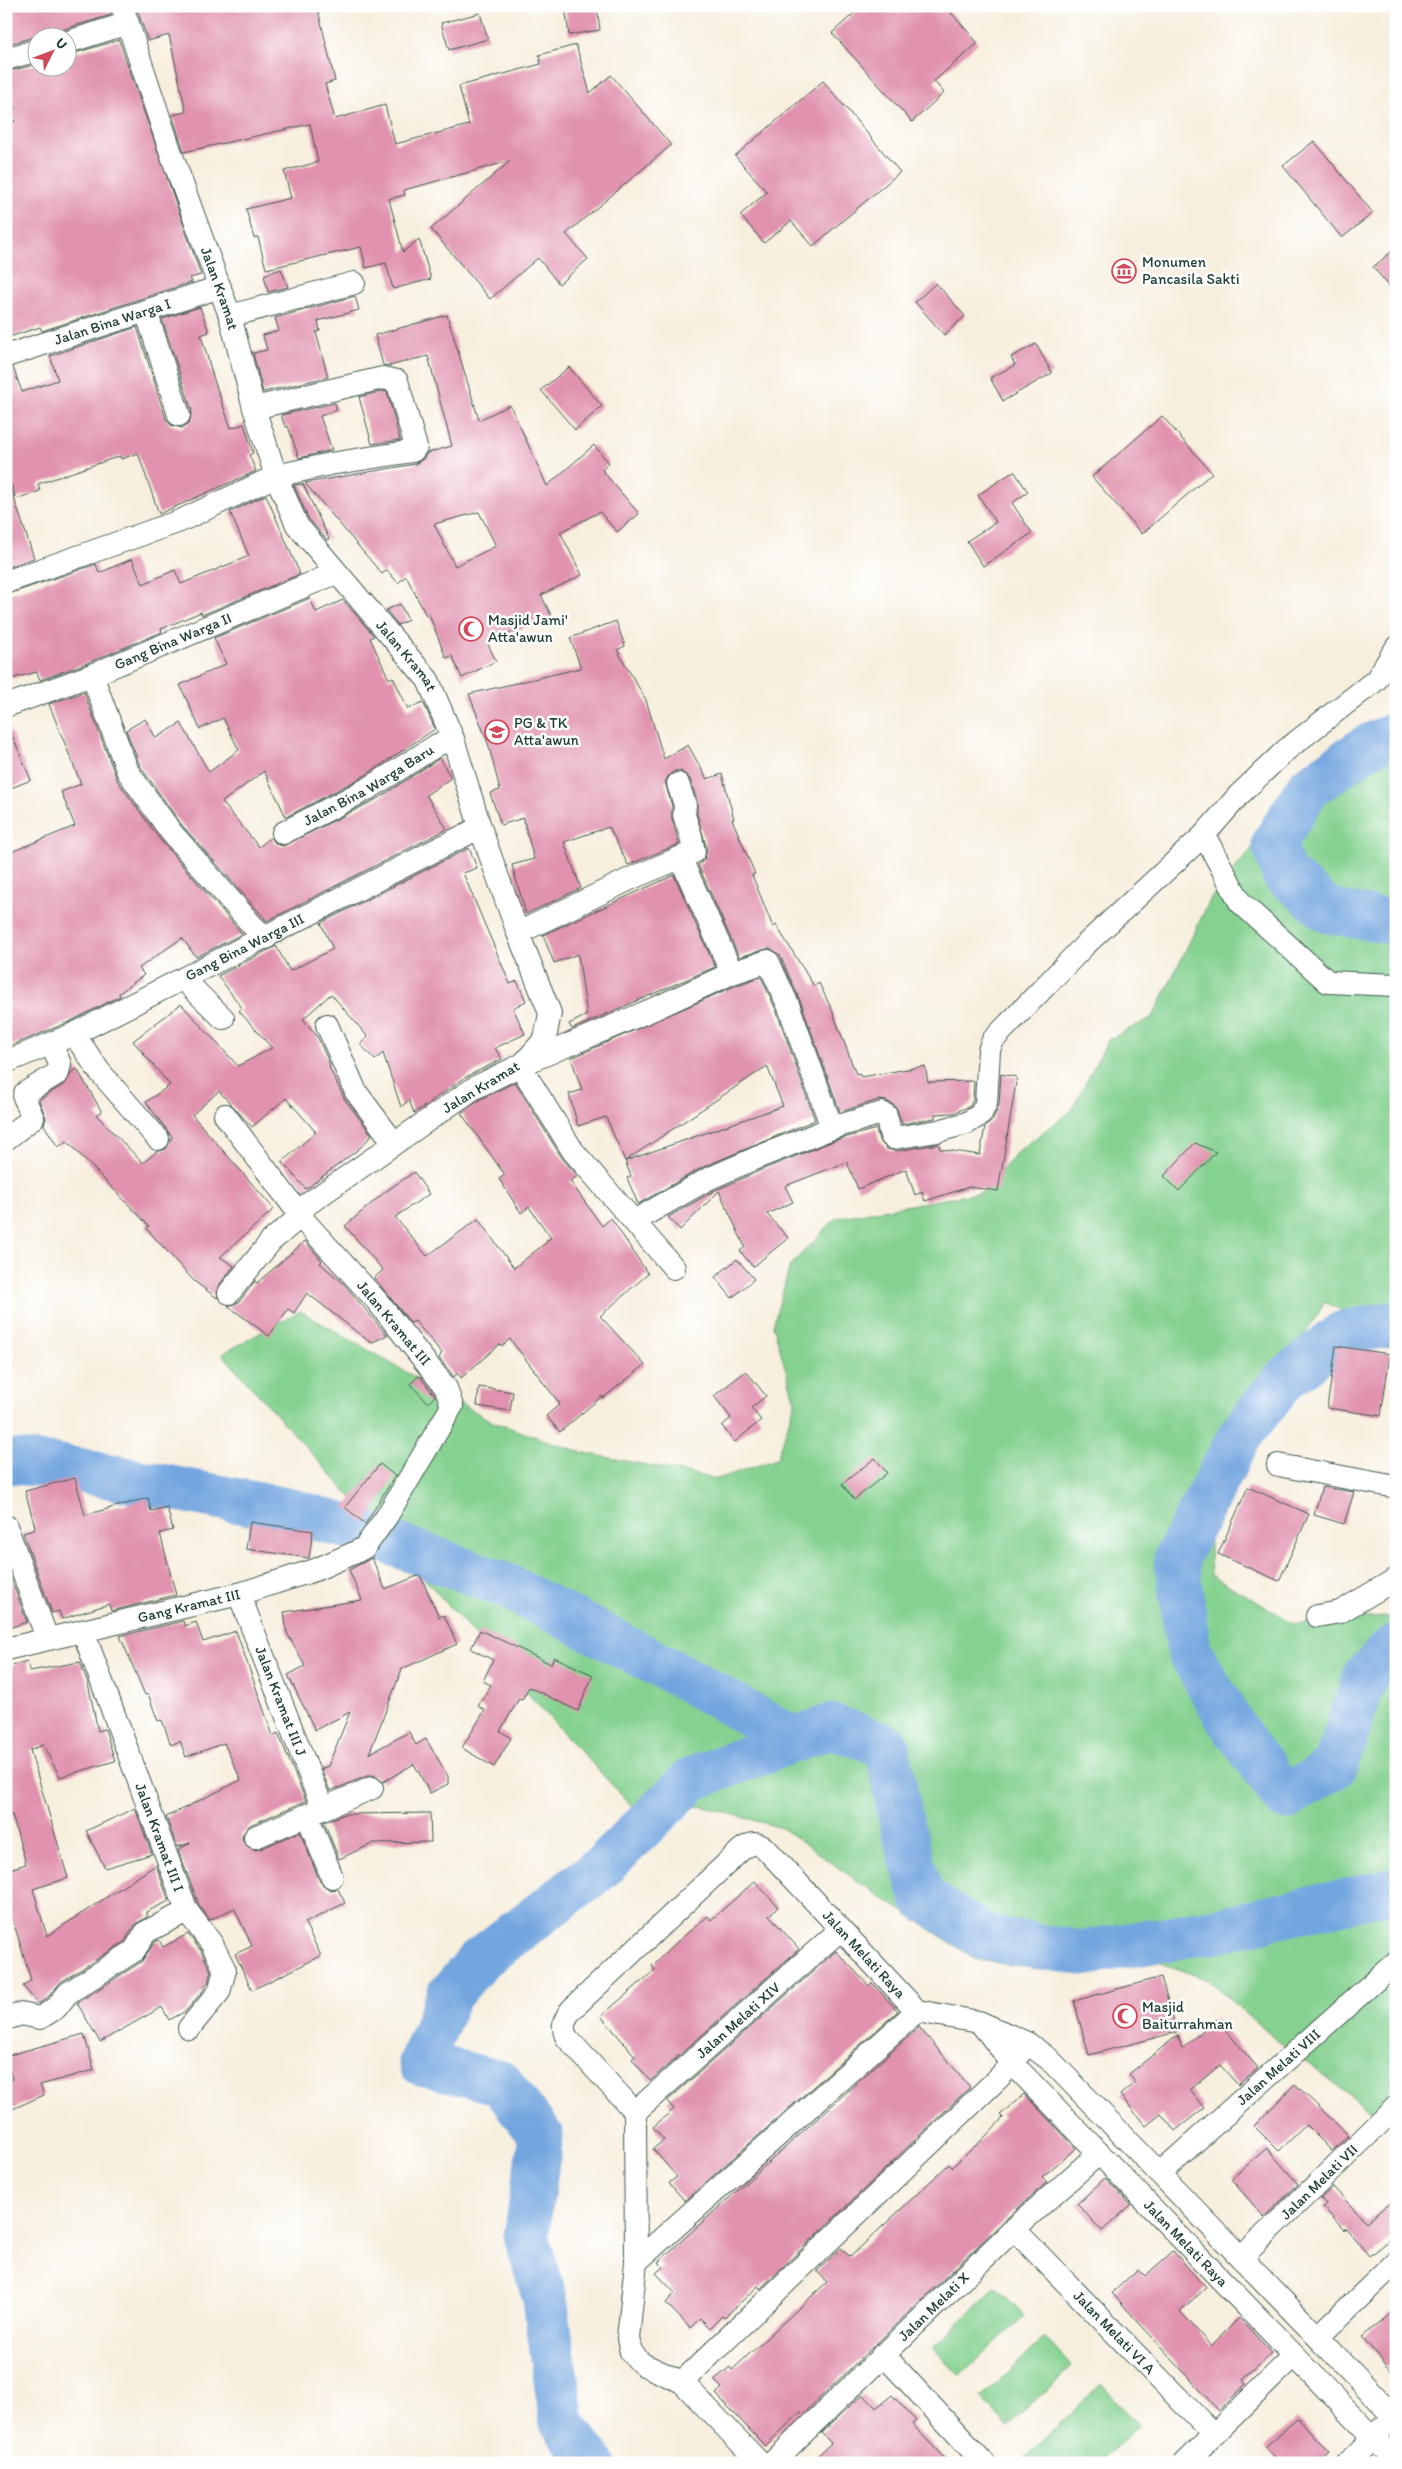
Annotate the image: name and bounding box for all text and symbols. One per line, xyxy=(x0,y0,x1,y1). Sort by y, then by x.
north arrow xyxy=(28,28,78,78)
text: U xyxy=(52,34,71,53)
street label: Jalan Kramat xyxy=(197,244,242,332)
place label: Monumen Pancasila Sakti xyxy=(1142,253,1240,288)
museum icon: Monumen Pancasila Sakti xyxy=(1111,258,1137,284)
street label: Jalan Bina Warga I xyxy=(52,294,173,349)
street label: Gang Bina Warga II xyxy=(112,609,234,674)
place label: Masjid Jami' Atta'awun xyxy=(488,611,568,646)
street label: Jalan Kramat xyxy=(372,616,441,694)
mosque icon: Masjid Jami' Atta'awun xyxy=(458,616,484,642)
place label: PG & TK Atta'awun xyxy=(514,714,579,749)
school or university icon: PG & TK Atta'awun xyxy=(484,719,510,745)
street label: Jalan Bina Warga Baru xyxy=(300,740,437,830)
street label: Gang Bina Warga III xyxy=(182,909,307,985)
street label: Jalan Kramat xyxy=(439,1057,523,1117)
street label: Jalan Kramat III xyxy=(353,1277,435,1369)
street label: Gang Kramat III xyxy=(136,1585,242,1627)
street label: Jalan Kramat III J xyxy=(251,1644,310,1759)
street label: Jalan Kramat III I xyxy=(131,1780,188,1894)
street label: Jalan Melati Raya xyxy=(819,1906,910,2002)
street label: Jalan Melati XIV xyxy=(693,1978,784,2062)
place label: Masjid Baiturrahman xyxy=(1142,1998,1233,2033)
mosque icon: Masjid Baiturrahman xyxy=(1112,2003,1138,2029)
street label: Jalan Melati VIII xyxy=(1233,2025,1324,2109)
street label: Jalan Melati VII xyxy=(1277,2140,1361,2223)
street label: Jalan Melati Raya xyxy=(1140,2196,1232,2291)
street label: Jalan Melati X xyxy=(895,2268,973,2345)
street label: Jalan Melati VI A xyxy=(1070,2287,1159,2378)

